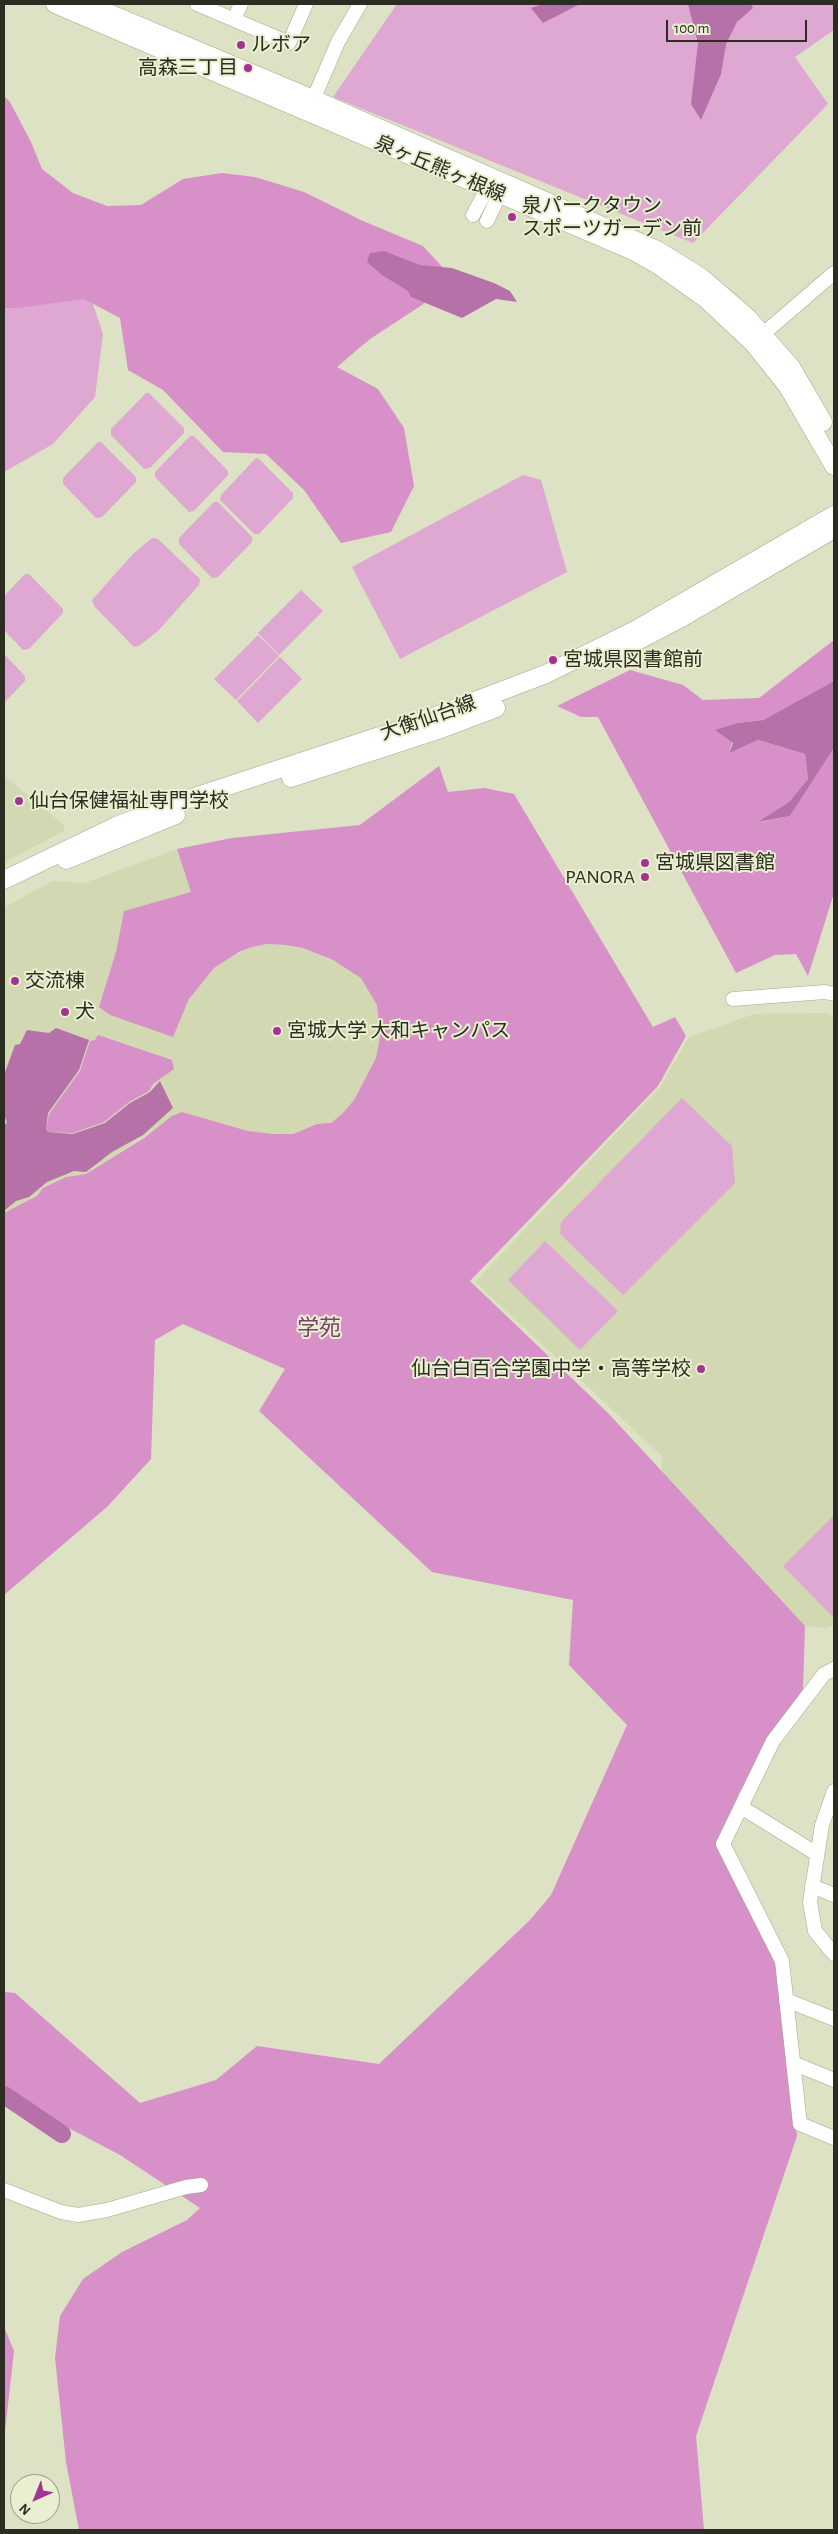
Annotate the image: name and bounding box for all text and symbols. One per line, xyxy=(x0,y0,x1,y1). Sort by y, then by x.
scale bar xyxy=(668,10,809,42)
text: 100 m xyxy=(674,21,709,36)
place label: ルボア xyxy=(251,33,311,57)
marker: ルボア xyxy=(235,39,247,51)
place label: 高森三丁目 xyxy=(138,56,238,80)
marker: 高森三丁目 xyxy=(242,62,254,74)
street label: 泉ヶ丘熊ヶ根線 xyxy=(371,131,509,207)
place label: 泉パークタウン スポーツガーデン前 xyxy=(522,194,702,241)
marker: 泉パークタウン スポーツガーデン前 xyxy=(506,211,518,223)
place label: 宮城県図書館前 xyxy=(563,648,703,672)
marker: 宮城県図書館前 xyxy=(547,654,559,666)
street label: 大衡仙台線 xyxy=(377,690,479,746)
place label: 仙台保健福祉専門学校 xyxy=(29,789,229,813)
marker: 仙台保健福祉専門学校 xyxy=(13,795,25,807)
place label: 宮城県図書館 xyxy=(655,851,775,875)
marker: 宮城県図書館 xyxy=(639,857,651,869)
place label: PANORA xyxy=(565,865,635,889)
marker: PANORA xyxy=(639,871,651,883)
place label: 交流棟 xyxy=(25,969,85,993)
marker: 交流棟 xyxy=(9,975,21,987)
place label: 犬 xyxy=(75,1000,95,1024)
marker: 犬 xyxy=(59,1006,71,1018)
place label: 宮城大学 大和キャンパス xyxy=(287,1019,510,1043)
marker: 宮城大学 大和キャンパス xyxy=(271,1025,283,1037)
district label: 学苑 xyxy=(297,1315,341,1341)
place label: 仙台白百合学園中学・高等学校 xyxy=(411,1357,691,1381)
marker: 仙台白百合学園中学・高等学校 xyxy=(695,1363,707,1375)
north arrow xyxy=(10,2474,60,2524)
text: N xyxy=(17,2501,34,2517)

